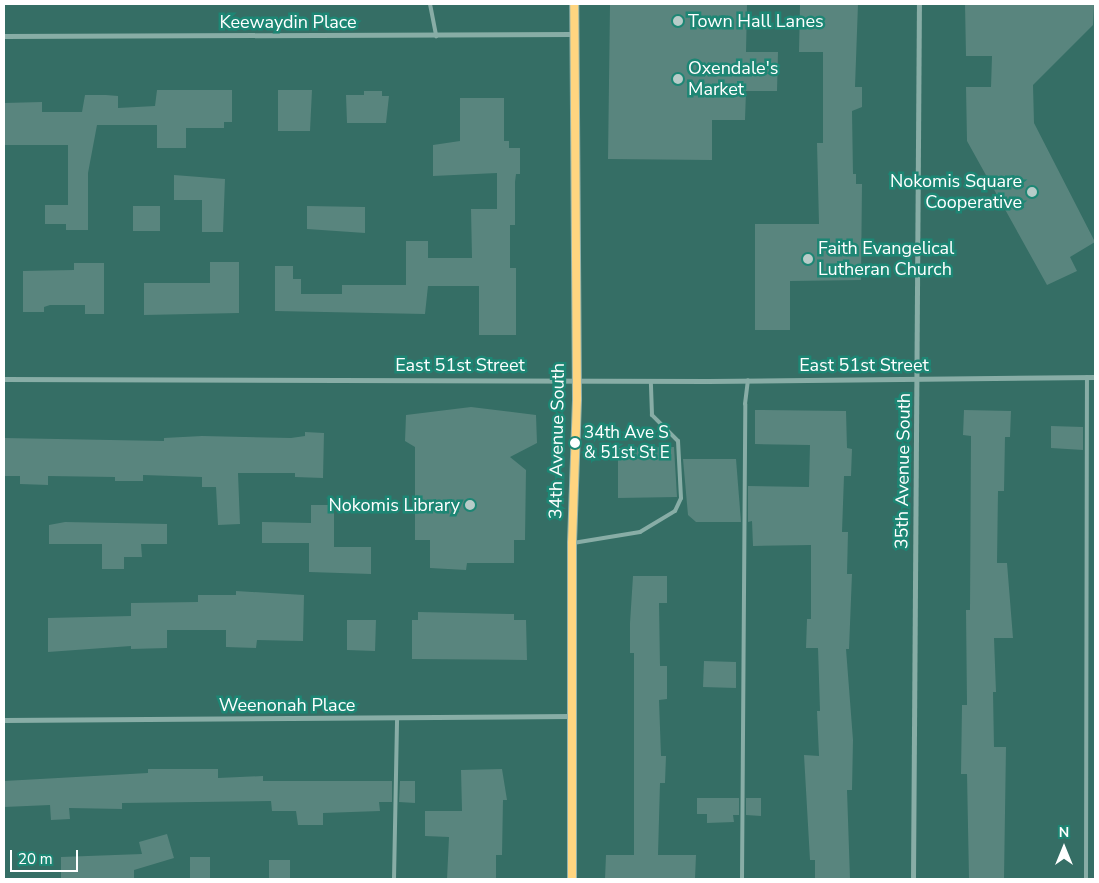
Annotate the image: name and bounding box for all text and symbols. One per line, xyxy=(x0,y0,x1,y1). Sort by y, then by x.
place label: Town Hall Lanes xyxy=(688,10,824,32)
street label: Keewaydin Place xyxy=(219,11,357,33)
marker: Town Hall Lanes xyxy=(672,15,684,27)
place label: Oxendale's Market xyxy=(688,58,778,100)
marker: Oxendale's Market xyxy=(672,73,684,85)
place label: Nokomis Square Cooperative xyxy=(890,171,1022,213)
marker: Nokomis Square Cooperative xyxy=(1026,186,1038,198)
place label: Faith Evangelical Lutheran Church xyxy=(818,238,954,280)
marker: Faith Evangelical Lutheran Church xyxy=(802,253,814,265)
street label: East 51st Street xyxy=(395,354,525,376)
street label: East 51st Street xyxy=(799,354,929,376)
street label: 34th Avenue South xyxy=(545,363,569,519)
street label: 35th Avenue South xyxy=(891,393,915,549)
place label: 34th Ave S & 51st St E xyxy=(584,423,670,463)
marker: 34th Ave S & 51st St E xyxy=(570,438,580,448)
place label: Nokomis Library xyxy=(328,494,460,516)
marker: Nokomis Library xyxy=(464,499,476,511)
street label: Weenonah Place xyxy=(219,694,355,716)
north arrow xyxy=(1039,823,1089,873)
text: N xyxy=(1059,823,1069,842)
scale bar xyxy=(12,840,80,872)
text: 20 m xyxy=(18,849,53,869)

